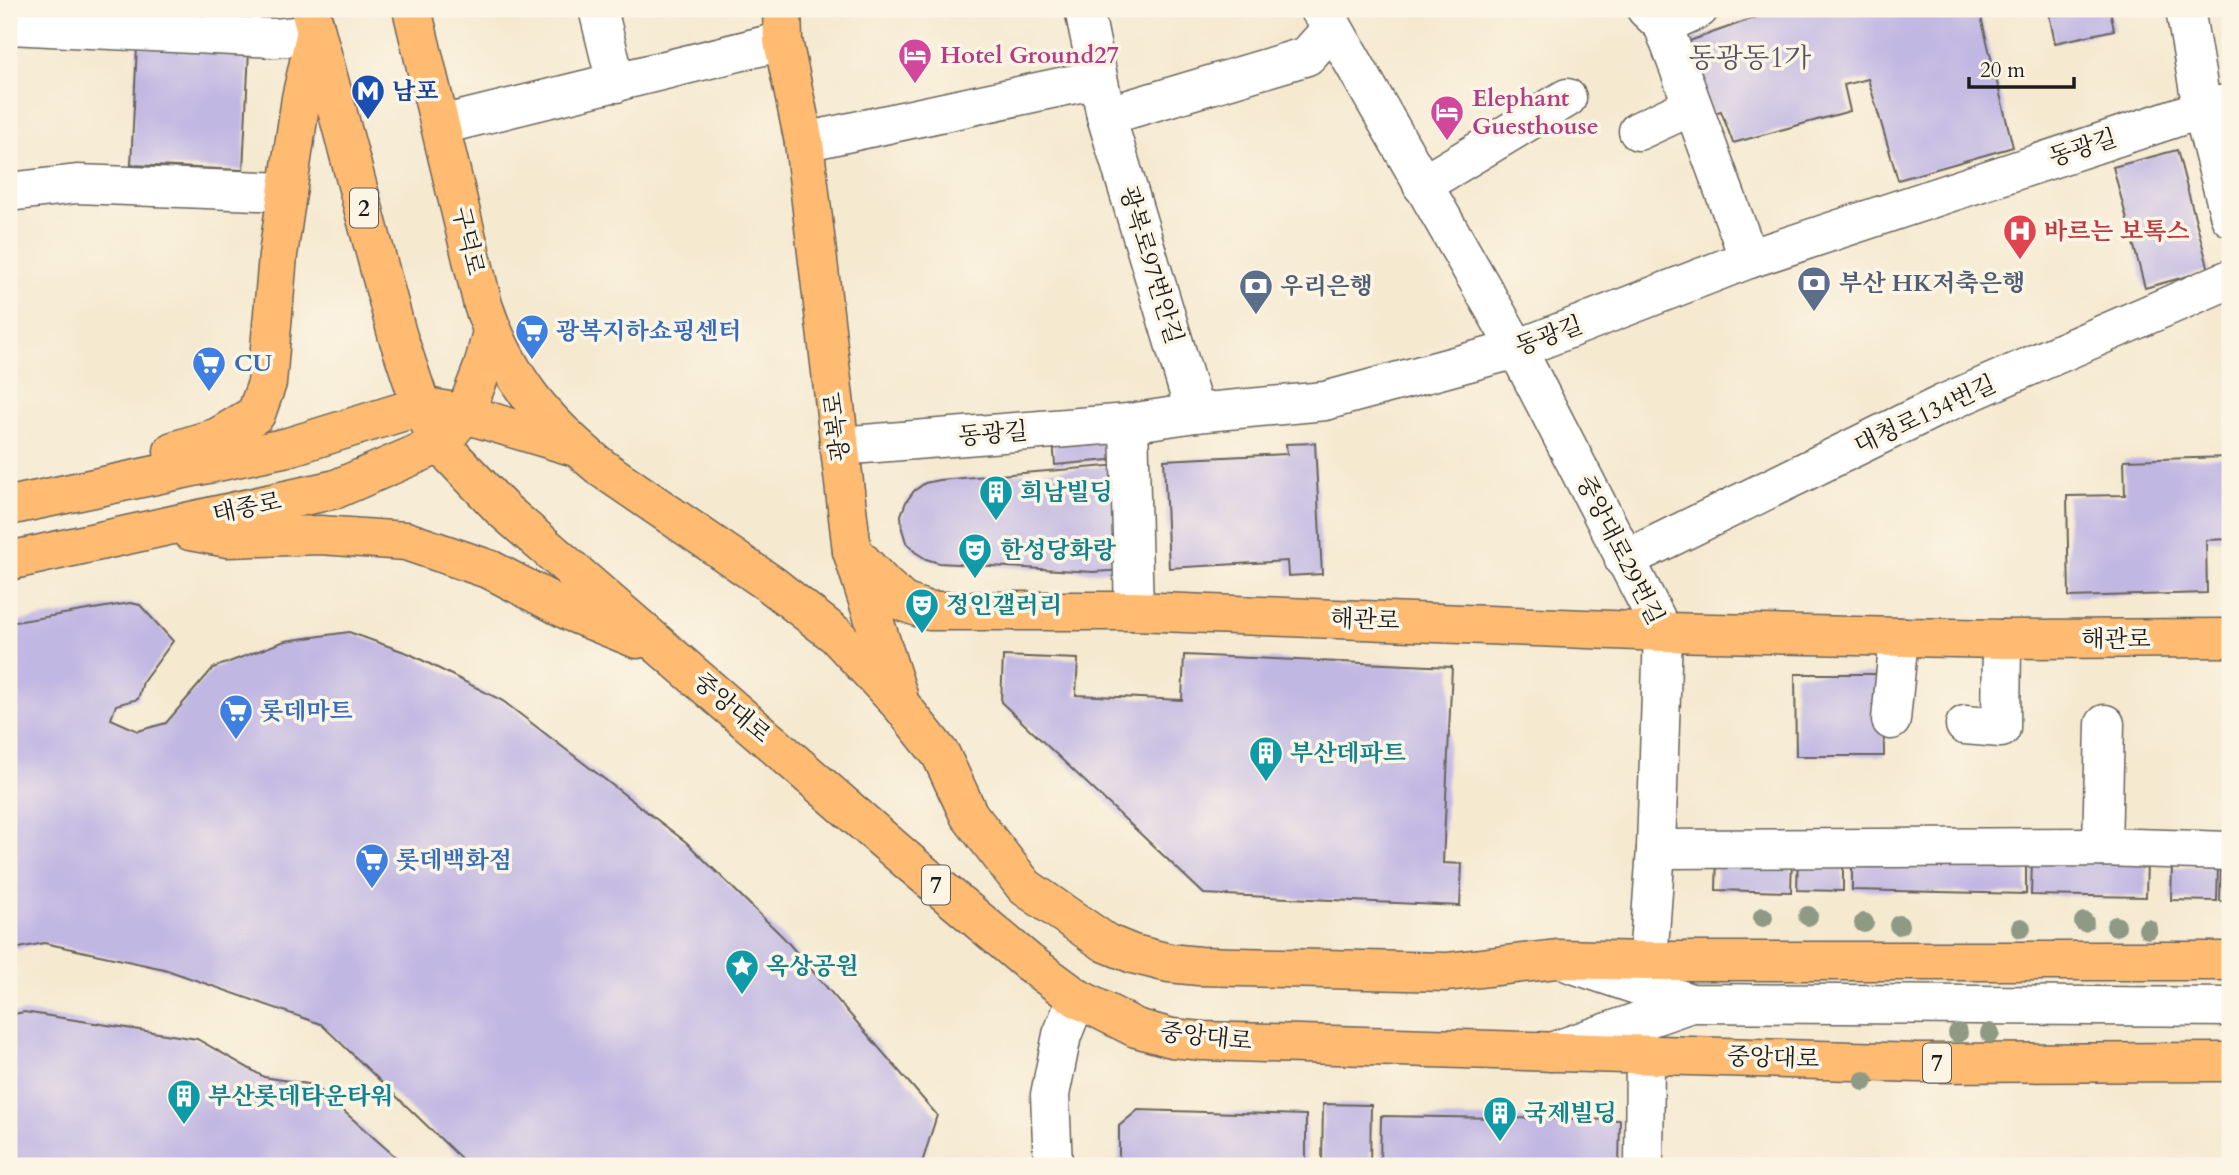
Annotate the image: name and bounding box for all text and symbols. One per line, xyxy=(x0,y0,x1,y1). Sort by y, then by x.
hotel icon: Hotel Ground27 xyxy=(896,36,934,85)
place label: Hotel Ground27 xyxy=(940,39,1119,72)
district label: 동광동1가 xyxy=(1689,39,1811,77)
scale bar xyxy=(1969,46,2074,90)
text: 20 m xyxy=(1980,56,2025,85)
metro station icon: 남포 xyxy=(349,72,387,121)
place label: 남포 xyxy=(392,75,438,108)
place label: Elephant Guesthouse xyxy=(1472,82,1599,143)
hotel icon: Elephant Guesthouse xyxy=(1428,93,1466,142)
street label: 동광길 xyxy=(2045,122,2121,174)
street label: 광복로97번안길 xyxy=(1111,182,1191,348)
road number: 2 xyxy=(350,188,378,228)
street label: 구덕로 xyxy=(444,203,492,279)
hospital icon: 바르는 보톡스 xyxy=(2001,212,2039,261)
place label: 바르는 보톡스 xyxy=(2044,215,2190,248)
bank icon: 부산 HK저축은행 xyxy=(1795,264,1833,313)
bank icon: 우리은행 xyxy=(1237,267,1275,316)
place label: 부산 HK저축은행 xyxy=(1839,267,2025,300)
place label: 우리은행 xyxy=(1280,270,1373,303)
street label: 동광길 xyxy=(1511,309,1587,363)
supermarket icon: 광복지하쇼핑센터 xyxy=(513,312,551,361)
place label: 광복지하쇼핑센터 xyxy=(556,315,741,348)
supermarket icon: CU xyxy=(190,344,228,393)
place label: CU xyxy=(234,347,273,380)
street label: 대청로134번길 xyxy=(1849,368,2001,462)
street label: 광복로 xyxy=(816,390,858,464)
street label: 동광길 xyxy=(957,415,1029,453)
street label: 중앙대로29번길 xyxy=(1568,470,1672,630)
building icon: 희남빌딩 xyxy=(977,473,1015,522)
place label: 희남빌딩 xyxy=(1020,476,1113,509)
street label: 태종로 xyxy=(210,485,284,531)
theatre icon: 한성당화랑 xyxy=(956,531,994,580)
place label: 한성당화랑 xyxy=(1000,534,1117,567)
theatre icon: 정인갤러리 xyxy=(903,586,941,635)
place label: 정인갤러리 xyxy=(946,589,1062,622)
street label: 해관로 xyxy=(1330,602,1400,638)
street label: 해관로 xyxy=(2081,623,2151,656)
street label: 중앙대로 xyxy=(686,665,778,751)
supermarket icon: 롯데마트 xyxy=(217,692,255,741)
place label: 롯데마트 xyxy=(260,695,353,728)
building icon: 부산데파트 xyxy=(1247,734,1285,783)
place label: 부산데파트 xyxy=(1290,737,1406,770)
supermarket icon: 롯데백화점 xyxy=(353,841,391,890)
place label: 롯데백화점 xyxy=(396,844,512,877)
road number: 7 xyxy=(922,866,950,904)
place icon: 옥상공원 xyxy=(723,947,761,996)
place label: 옥상공원 xyxy=(766,950,859,983)
street label: 중앙대로 xyxy=(1158,1016,1254,1058)
street label: 중앙대로 xyxy=(1726,1040,1820,1076)
road number: 7 xyxy=(1923,1044,1951,1082)
building icon: 부산롯데타운타워 xyxy=(165,1077,203,1126)
place label: 부산롯데타운타워 xyxy=(208,1080,393,1113)
building icon: 국제빌딩 xyxy=(1481,1094,1519,1143)
place label: 국제빌딩 xyxy=(1524,1097,1617,1130)

